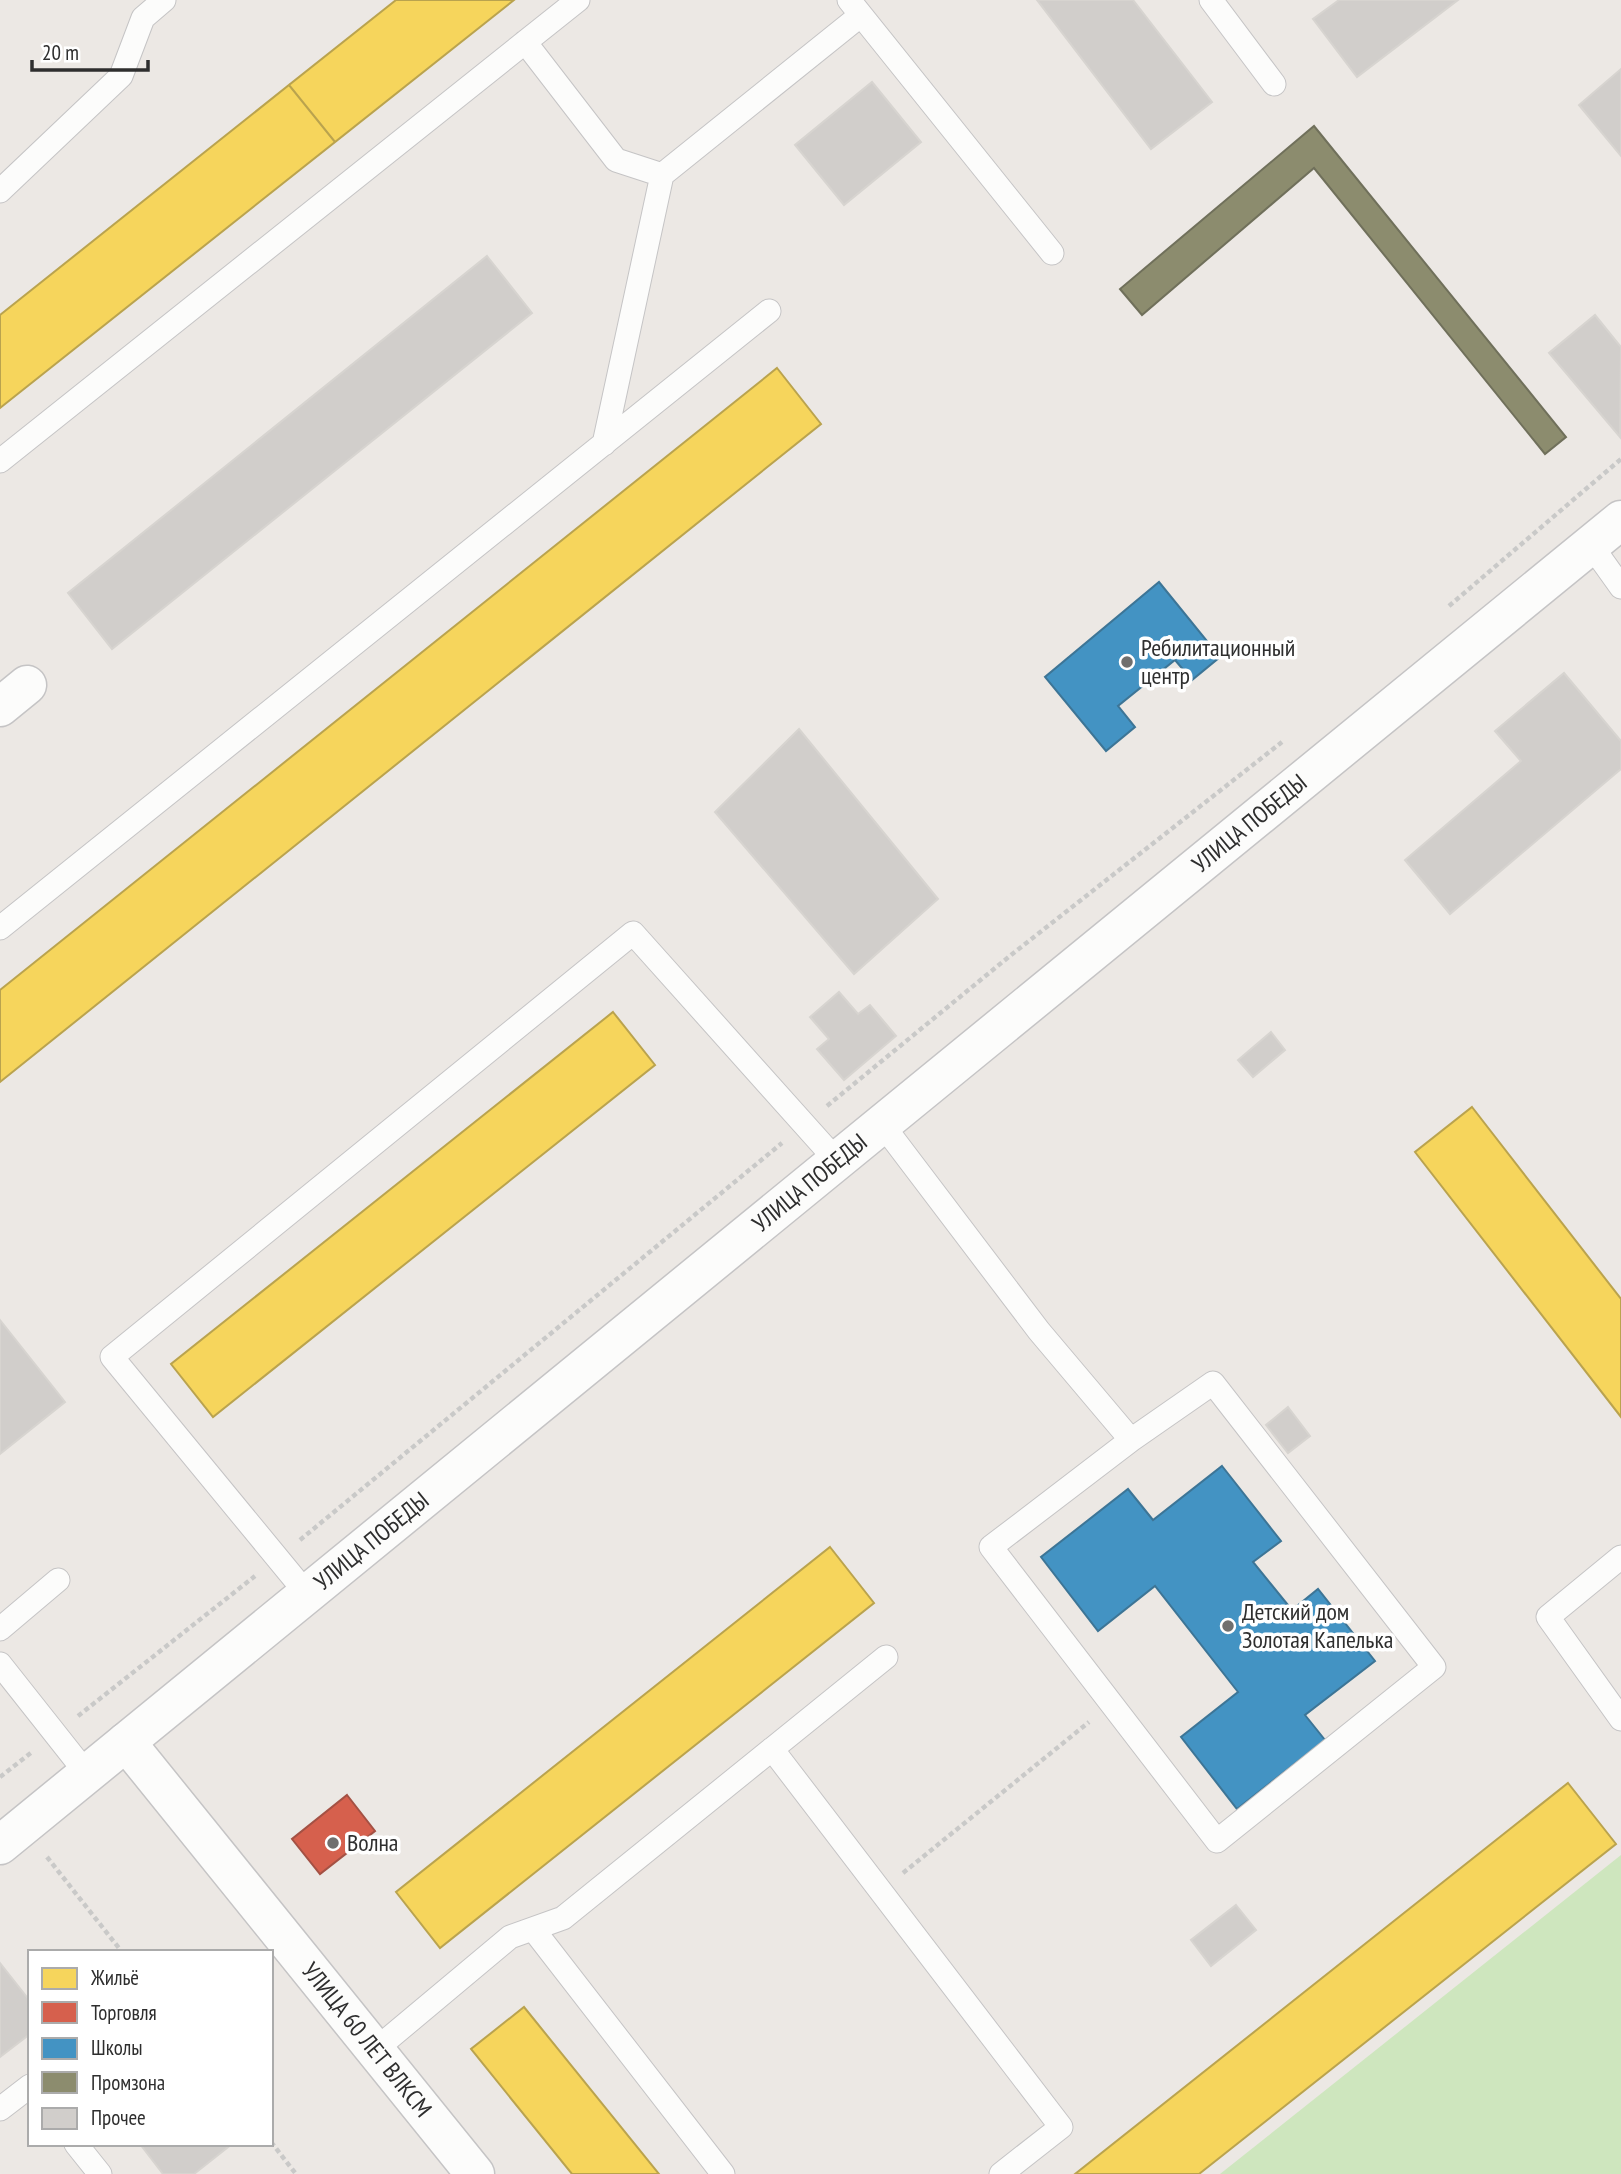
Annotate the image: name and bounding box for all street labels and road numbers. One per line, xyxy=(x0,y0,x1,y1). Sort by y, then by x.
street label: УЛИЦА ПОБЕДЫ xyxy=(1186,767,1313,879)
street label: УЛИЦА ПОБЕДЫ xyxy=(746,1127,873,1239)
street label: УЛИЦА ПОБЕДЫ xyxy=(308,1485,435,1597)
street label: УЛИЦА 60 ЛЕТ ВЛКСМ xyxy=(295,1956,439,2123)

